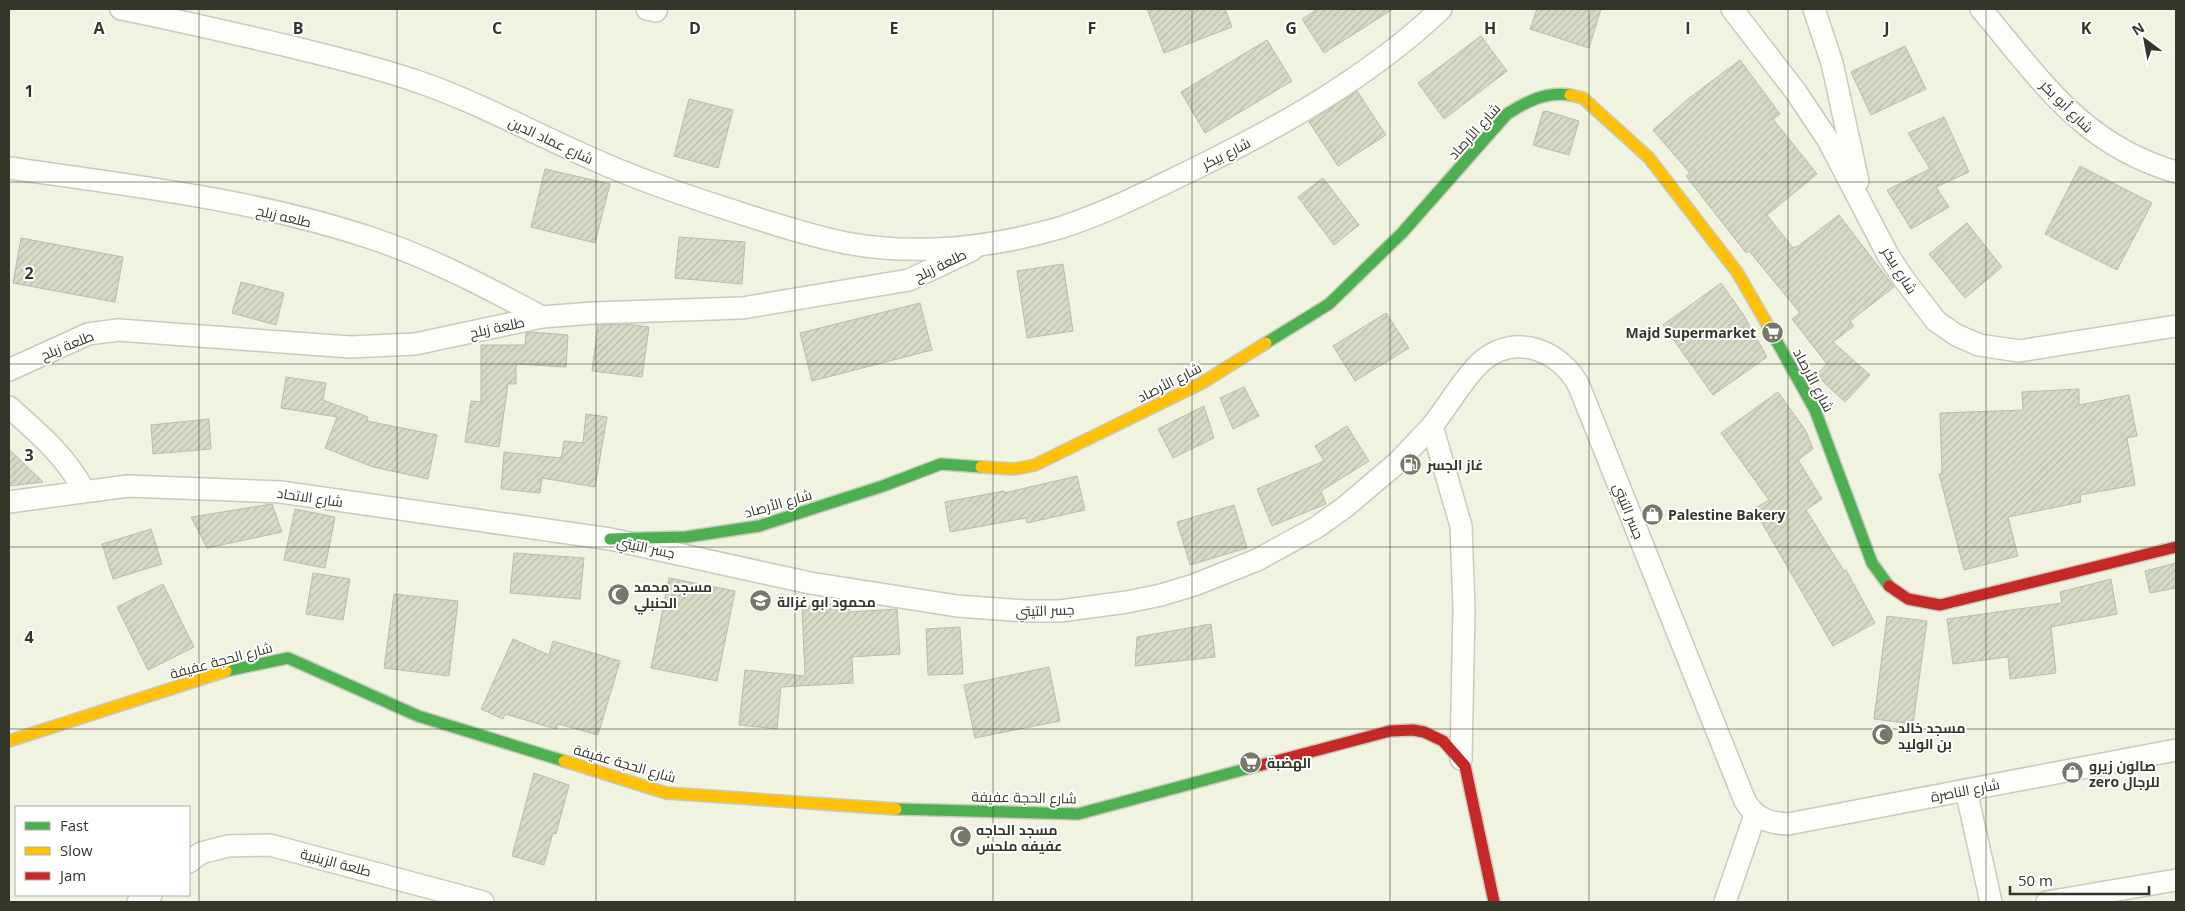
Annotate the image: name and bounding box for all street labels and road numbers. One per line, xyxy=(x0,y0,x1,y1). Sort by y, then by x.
street label: شارع أبو بكر xyxy=(2036,75,2097,136)
street label: شارع الأرصاد xyxy=(1444,99,1504,163)
street label: شارع عماد الدين xyxy=(505,112,597,168)
street label: شارع بيكر xyxy=(1198,133,1253,174)
street label: طلعه زبلح xyxy=(255,200,313,232)
street label: شارع بيكر xyxy=(1878,242,1922,297)
street label: طلعة زبلح xyxy=(911,244,969,286)
street label: طلعة زبلح xyxy=(468,312,526,342)
street label: طلعة زبلح xyxy=(38,326,96,364)
street label: شارع الأرصاد xyxy=(1789,345,1839,415)
street label: شارع الأرصاد xyxy=(1134,358,1204,406)
street label: جسر التيتي xyxy=(1606,480,1649,543)
street label: شارع الاتحاد xyxy=(276,483,344,511)
street label: شارع الأرصاد xyxy=(742,484,814,522)
street label: جسر التيتي xyxy=(615,532,677,565)
street label: جسر التيتي xyxy=(1015,599,1075,624)
street label: شارع الحجة عفيفة xyxy=(168,637,274,683)
street label: شارع الحجة عفيفة xyxy=(572,739,678,787)
street label: شارع الناصرة xyxy=(1929,774,2001,806)
street label: شارع الحجة عفيفة xyxy=(971,787,1077,807)
street label: طلعة الزينبية xyxy=(299,843,373,881)

